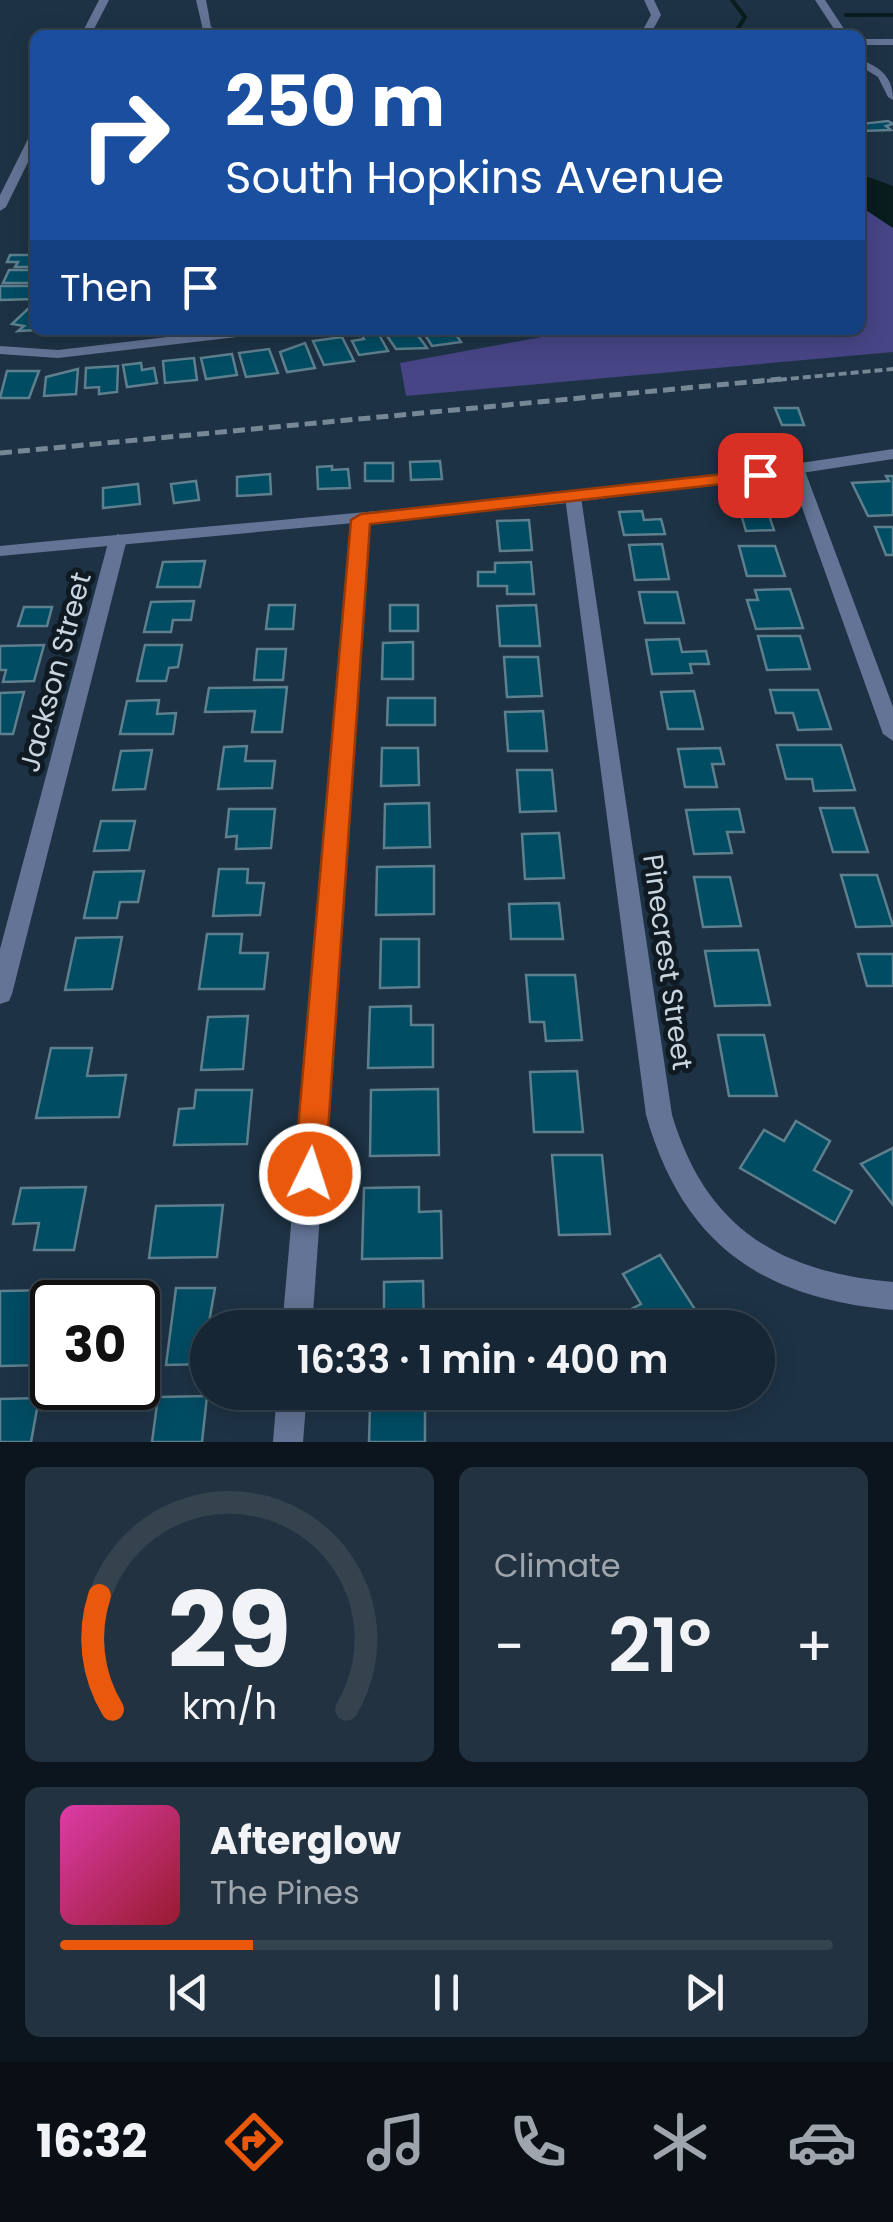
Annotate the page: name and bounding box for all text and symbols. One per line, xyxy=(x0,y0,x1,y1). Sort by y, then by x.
text: 250 m xyxy=(225,52,445,151)
icon: right xyxy=(60,70,190,200)
text: South Hopkins Avenue xyxy=(225,146,724,209)
icon: arrive xyxy=(173,260,228,315)
text: Then xyxy=(60,261,153,314)
pin xyxy=(718,433,803,518)
icon: arrive xyxy=(733,448,788,503)
street label: Jackson Street xyxy=(10,568,101,776)
street label: Pinecrest Street xyxy=(633,852,702,1072)
position arrow xyxy=(258,1122,362,1226)
speed limit sign: 30 xyxy=(30,1280,160,1410)
text: 16:33 · 1 min · 400 m xyxy=(297,1333,668,1386)
text: Climate xyxy=(494,1543,621,1588)
text: 29 xyxy=(168,1558,291,1703)
text: 21° xyxy=(608,1593,712,1698)
text: − xyxy=(494,1608,524,1685)
text: + xyxy=(795,1608,833,1685)
text: km/h xyxy=(182,1681,277,1732)
text: Afterglow xyxy=(210,1814,401,1867)
text: The Pines xyxy=(210,1870,360,1915)
icon: previous xyxy=(161,1965,216,2020)
icon: pause xyxy=(419,1965,474,2020)
icon: next xyxy=(677,1965,732,2020)
icon: directions xyxy=(219,2107,289,2177)
icon: music xyxy=(361,2107,431,2177)
icon: phone xyxy=(503,2107,573,2177)
icon: climate xyxy=(645,2107,715,2177)
icon: car xyxy=(787,2107,857,2177)
text: 16:32 xyxy=(36,2110,147,2173)

